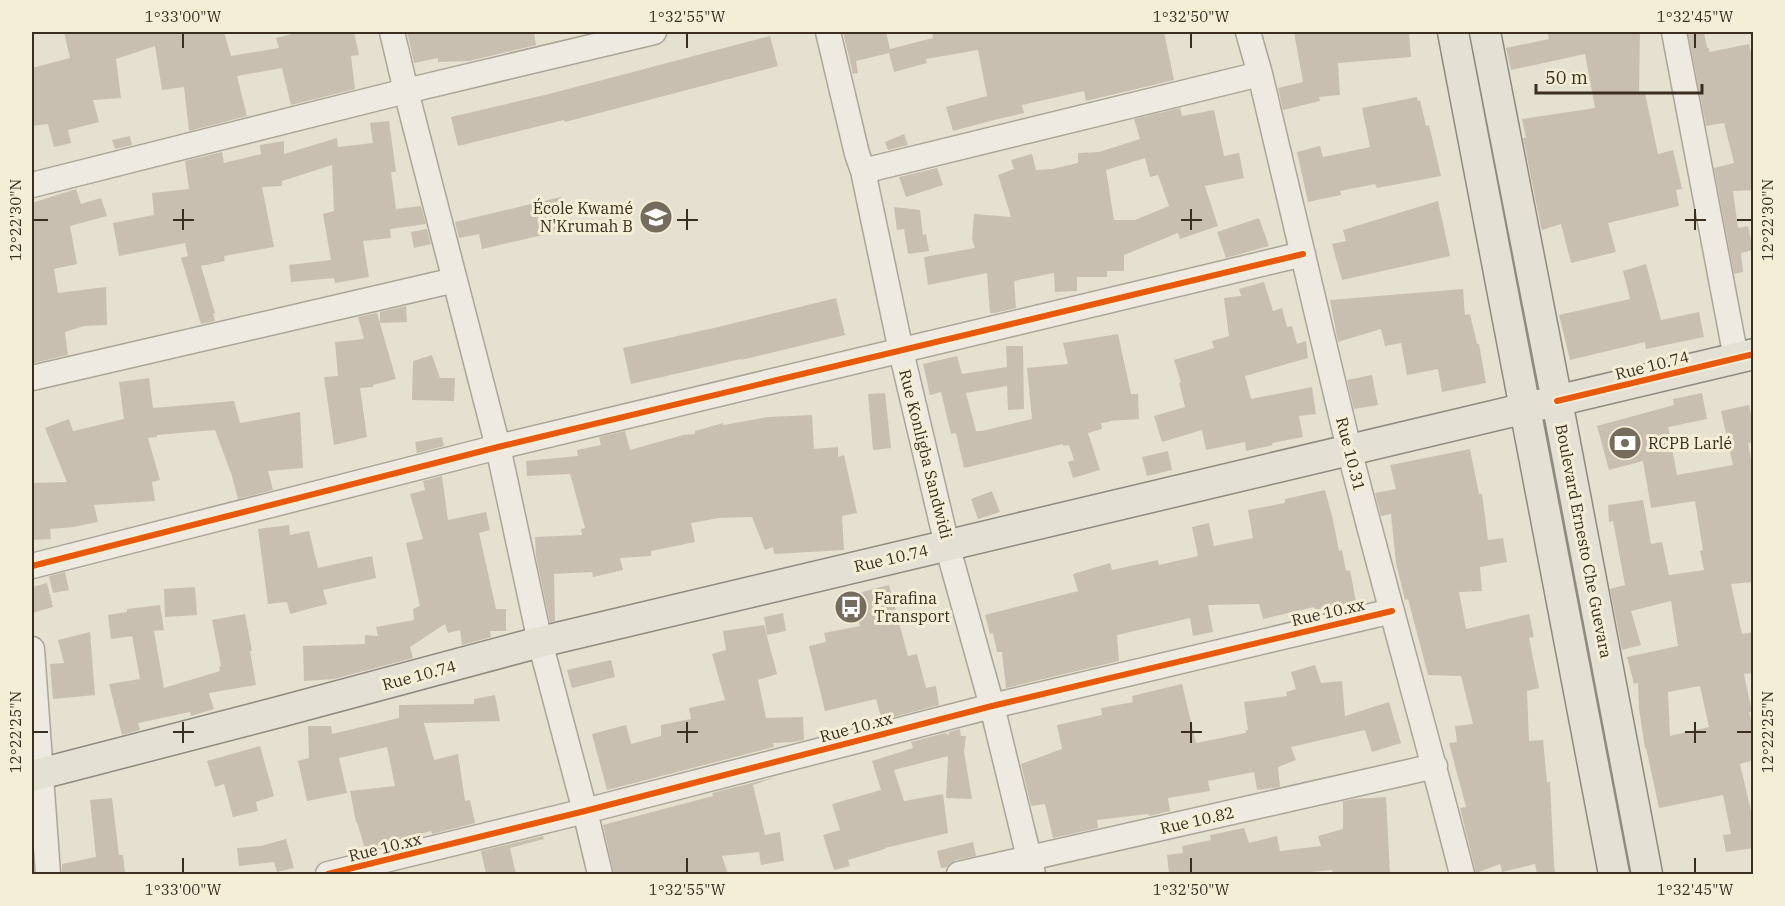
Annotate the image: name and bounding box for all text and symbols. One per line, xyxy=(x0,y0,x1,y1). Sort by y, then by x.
text: 1°33'00"W xyxy=(145,7,222,26)
text: 1°32'55"W xyxy=(649,7,726,26)
text: 1°32'50"W xyxy=(1153,7,1230,26)
text: 1°32'45"W xyxy=(1657,7,1734,26)
scale bar xyxy=(1536,57,1702,95)
text: 50 m xyxy=(1545,66,1588,89)
text: 12°22'30"N xyxy=(6,179,25,261)
text: 12°22'30"N xyxy=(1758,179,1777,261)
place label: École Kwamé N'Krumah B xyxy=(533,197,633,236)
school or university icon: École Kwamé N'Krumah B xyxy=(638,199,674,235)
street label: Rue 10.74 xyxy=(1613,346,1691,384)
street label: Rue Konligba Sandwidi xyxy=(895,367,957,541)
street label: Rue 10.31 xyxy=(1332,415,1370,493)
street label: Boulevard Ernesto Che Guevara xyxy=(1551,422,1617,660)
bank icon: RCPB Larlé xyxy=(1607,425,1643,461)
place label: RCPB Larlé xyxy=(1648,433,1732,453)
street label: Rue 10.74 xyxy=(852,540,930,576)
place label: Farafina Transport xyxy=(874,588,950,626)
bus stop icon: Farafina Transport xyxy=(833,589,869,625)
street label: Rue 10.xx xyxy=(1289,594,1367,630)
street label: Rue 10.74 xyxy=(380,656,458,694)
text: 12°22'25"N xyxy=(6,691,25,773)
text: 12°22'25"N xyxy=(1758,691,1777,773)
street label: Rue 10.xx xyxy=(817,708,895,746)
street label: Rue 10.82 xyxy=(1158,802,1236,838)
street label: Rue 10.xx xyxy=(346,828,424,866)
text: 1°33'00"W xyxy=(145,880,222,899)
text: 1°32'55"W xyxy=(649,880,726,899)
text: 1°32'50"W xyxy=(1153,880,1230,899)
text: 1°32'45"W xyxy=(1657,880,1734,899)

